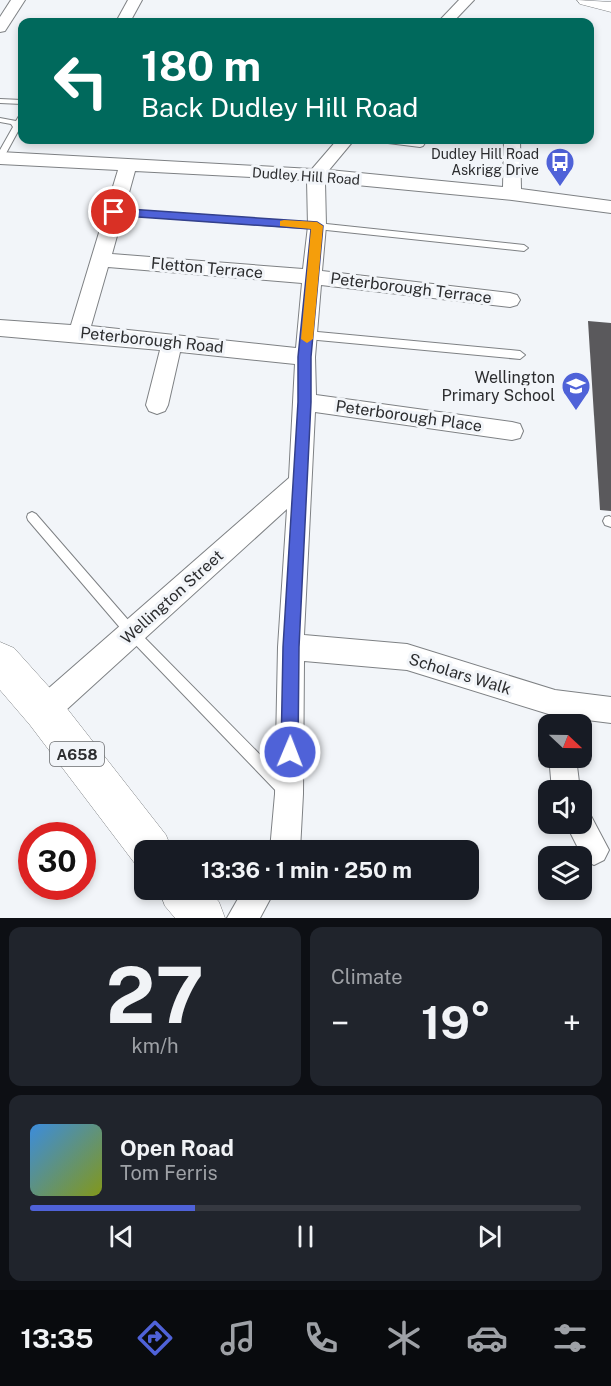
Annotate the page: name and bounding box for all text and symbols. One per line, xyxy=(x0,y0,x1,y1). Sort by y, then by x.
text: 180 m xyxy=(141,41,261,90)
icon: left xyxy=(42,42,120,120)
text: Back Dudley Hill Road xyxy=(141,91,418,123)
place label: Dudley Hill Road Askrigg Drive xyxy=(431,146,539,178)
bus stop icon: Dudley Hill Road Askrigg Drive xyxy=(544,146,576,188)
street label: Dudley Hill Road xyxy=(252,164,360,188)
pin xyxy=(88,186,139,237)
icon: arrive xyxy=(97,195,130,228)
street label: Fletton Terrace xyxy=(150,254,264,282)
street label: Peterborough Terrace xyxy=(329,269,493,307)
street label: Peterborough Road xyxy=(79,323,225,357)
place label: Wellington Primary School xyxy=(441,368,555,405)
school or university icon: Wellington Primary School xyxy=(560,370,592,412)
street label: Peterborough Place xyxy=(335,396,483,436)
street label: Wellington Street xyxy=(117,546,227,648)
street label: Scholars Walk xyxy=(406,649,514,699)
north arrow xyxy=(538,714,592,768)
map controls xyxy=(538,714,592,900)
position arrow xyxy=(258,720,322,784)
road number: A658 xyxy=(50,742,104,766)
button: sound xyxy=(538,780,592,834)
speed limit sign: 30 xyxy=(18,822,96,900)
button: layers xyxy=(538,846,592,900)
text: 13:36 · 1 min · 250 m xyxy=(201,857,412,883)
text: 27 xyxy=(106,949,204,1041)
text: Climate xyxy=(331,965,403,989)
text: 19° xyxy=(421,996,491,1049)
text: − xyxy=(331,1004,349,1042)
text: + xyxy=(563,1004,581,1042)
text: km/h xyxy=(131,1034,179,1058)
text: Open Road xyxy=(120,1135,234,1161)
text: Tom Ferris xyxy=(120,1161,218,1185)
icon: previous xyxy=(105,1220,138,1253)
icon: pause xyxy=(289,1220,322,1253)
icon: next xyxy=(473,1220,506,1253)
icon: directions xyxy=(134,1317,176,1359)
icon: music xyxy=(217,1317,259,1359)
icon: phone xyxy=(300,1317,342,1359)
icon: climate xyxy=(383,1317,425,1359)
icon: car xyxy=(466,1317,508,1359)
icon: filters xyxy=(549,1317,591,1359)
text: 13:35 xyxy=(20,1322,93,1354)

